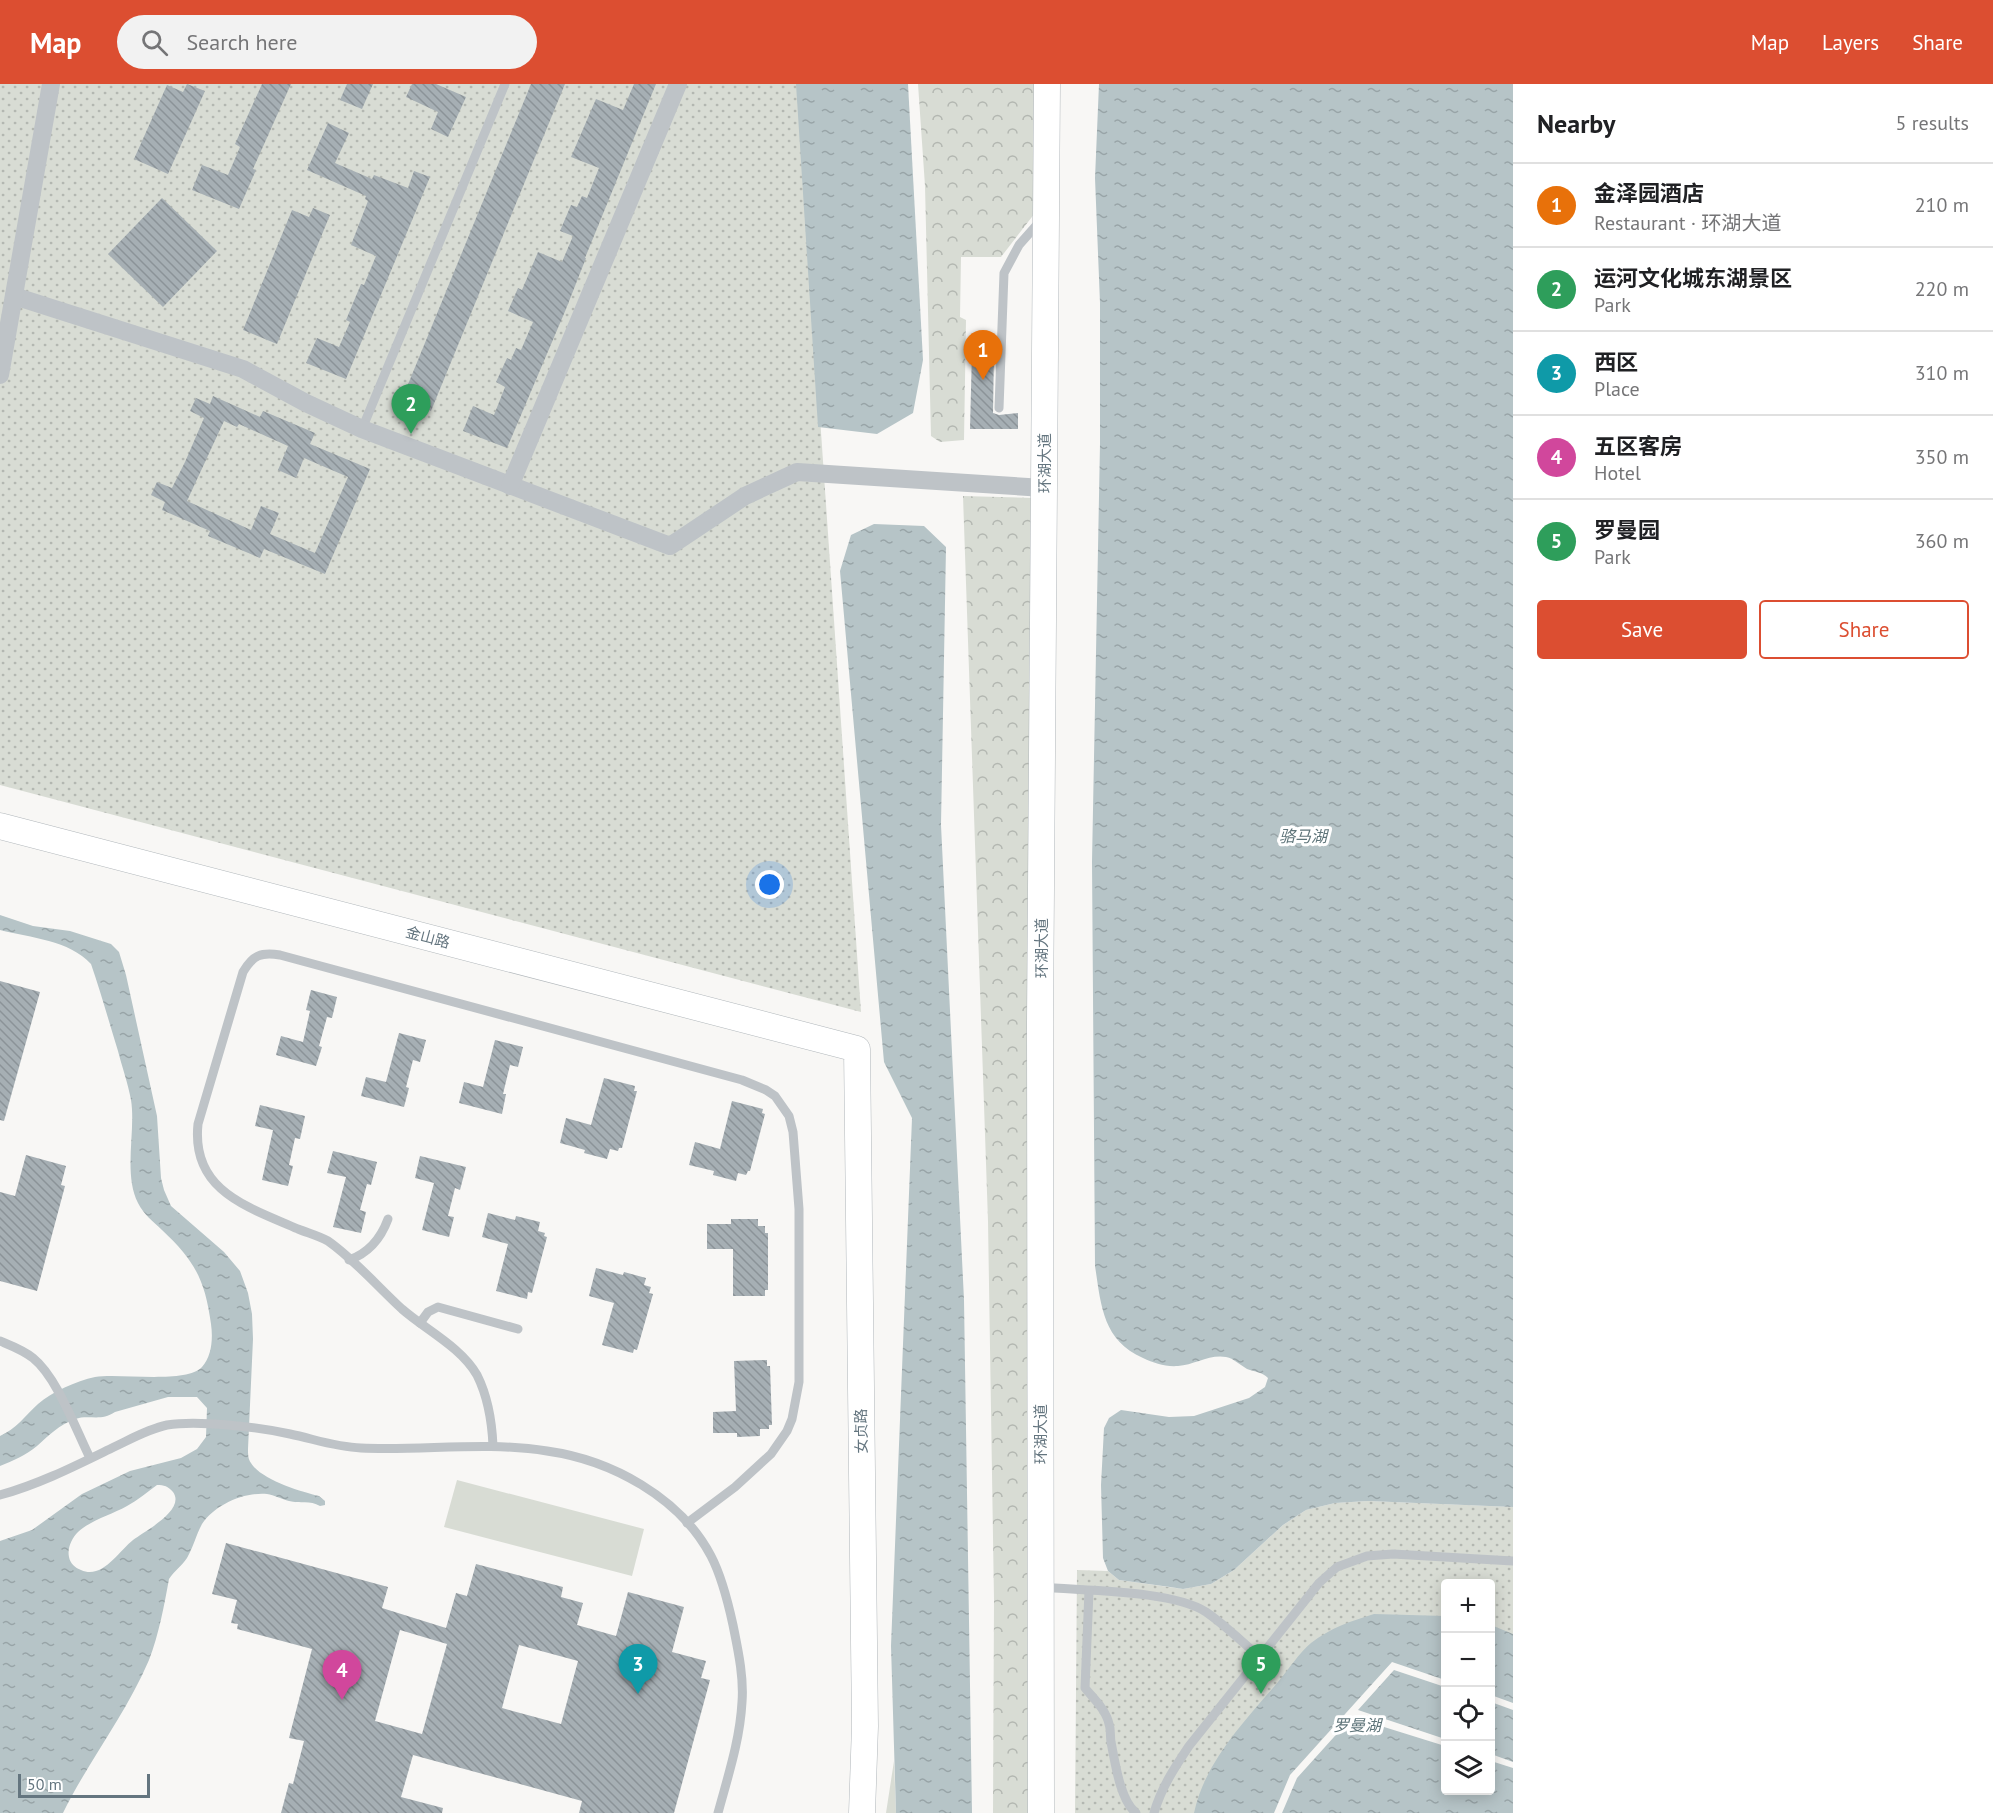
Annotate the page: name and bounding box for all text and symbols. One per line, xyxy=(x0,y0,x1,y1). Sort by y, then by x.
search box xyxy=(117,15,537,69)
text: Map xyxy=(30,24,81,61)
icon: search xyxy=(138,26,171,59)
text: Search here xyxy=(186,28,297,56)
text: Map xyxy=(1751,29,1789,56)
text: Layers xyxy=(1822,29,1879,56)
text: Share xyxy=(1912,29,1963,56)
text: Nearby xyxy=(1537,107,1615,140)
text: 5 results xyxy=(1896,110,1969,136)
text: 金泽园酒店 xyxy=(1594,179,1704,207)
text: 1 xyxy=(1551,192,1562,218)
text: 210 m xyxy=(1915,192,1969,218)
text: Restaurant · 环湖大道 xyxy=(1594,210,1781,236)
text: 运河文化城东湖景区 xyxy=(1594,264,1792,292)
text: 2 xyxy=(1551,276,1562,302)
text: 220 m xyxy=(1915,276,1969,302)
text: Park xyxy=(1594,292,1631,318)
pin: 1 xyxy=(964,330,1002,380)
text: 西区 xyxy=(1594,348,1638,376)
text: 3 xyxy=(1551,360,1562,386)
text: 310 m xyxy=(1915,360,1969,386)
text: Place xyxy=(1594,376,1640,402)
pin: 2 xyxy=(392,384,430,434)
text: 五区客房 xyxy=(1594,432,1682,460)
street label: 环湖大道 xyxy=(1035,433,1054,493)
text: 4 xyxy=(1551,444,1562,470)
text: 350 m xyxy=(1915,444,1969,470)
text: Hotel xyxy=(1594,460,1641,486)
text: 罗曼园 xyxy=(1594,516,1660,544)
text: 5 xyxy=(1551,528,1562,554)
text: 360 m xyxy=(1915,528,1969,554)
text: Park xyxy=(1594,544,1631,570)
button: Save xyxy=(1537,600,1747,659)
button: Share xyxy=(1759,600,1969,659)
water label: 骆马湖 xyxy=(1279,826,1330,846)
your location xyxy=(755,870,784,899)
street label: 环湖大道 xyxy=(1032,918,1051,978)
street label: 金山路 xyxy=(404,922,452,952)
street label: 环湖大道 xyxy=(1031,1404,1050,1464)
street label: 女贞路 xyxy=(851,1408,871,1454)
map controls xyxy=(1441,1579,1495,1795)
button: + xyxy=(1441,1579,1495,1633)
button: − xyxy=(1441,1633,1495,1687)
pin: 3 xyxy=(618,1644,658,1694)
pin: 5 xyxy=(1242,1644,1280,1694)
pin: 4 xyxy=(322,1650,362,1700)
button: locate xyxy=(1441,1687,1495,1741)
water label: 罗曼湖 xyxy=(1333,1715,1384,1735)
button: layers xyxy=(1441,1741,1495,1795)
scale bar xyxy=(18,1771,150,1798)
text: 50 m xyxy=(27,1774,62,1794)

